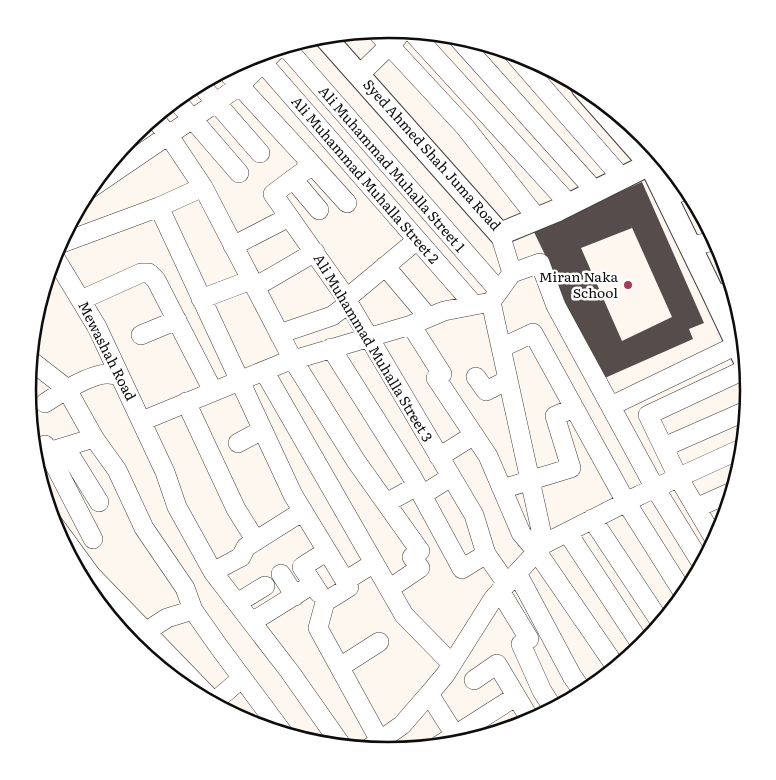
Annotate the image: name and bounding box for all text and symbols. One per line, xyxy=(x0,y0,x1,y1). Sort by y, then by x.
street label: Syed Ahmed Shah Juma Road xyxy=(359,74,507,235)
street label: Ali Muhammad Muhalla Street 1 xyxy=(315,81,471,256)
street label: Ali Muhammad Muhalla Street 2 xyxy=(287,91,444,267)
street label: Ali Muhammad Muhalla Street 3 xyxy=(310,250,438,445)
place label: Miran Naka School xyxy=(539,266,618,302)
marker: Miran Naka School xyxy=(622,279,634,291)
street label: Mewashah Road xyxy=(74,297,142,404)

